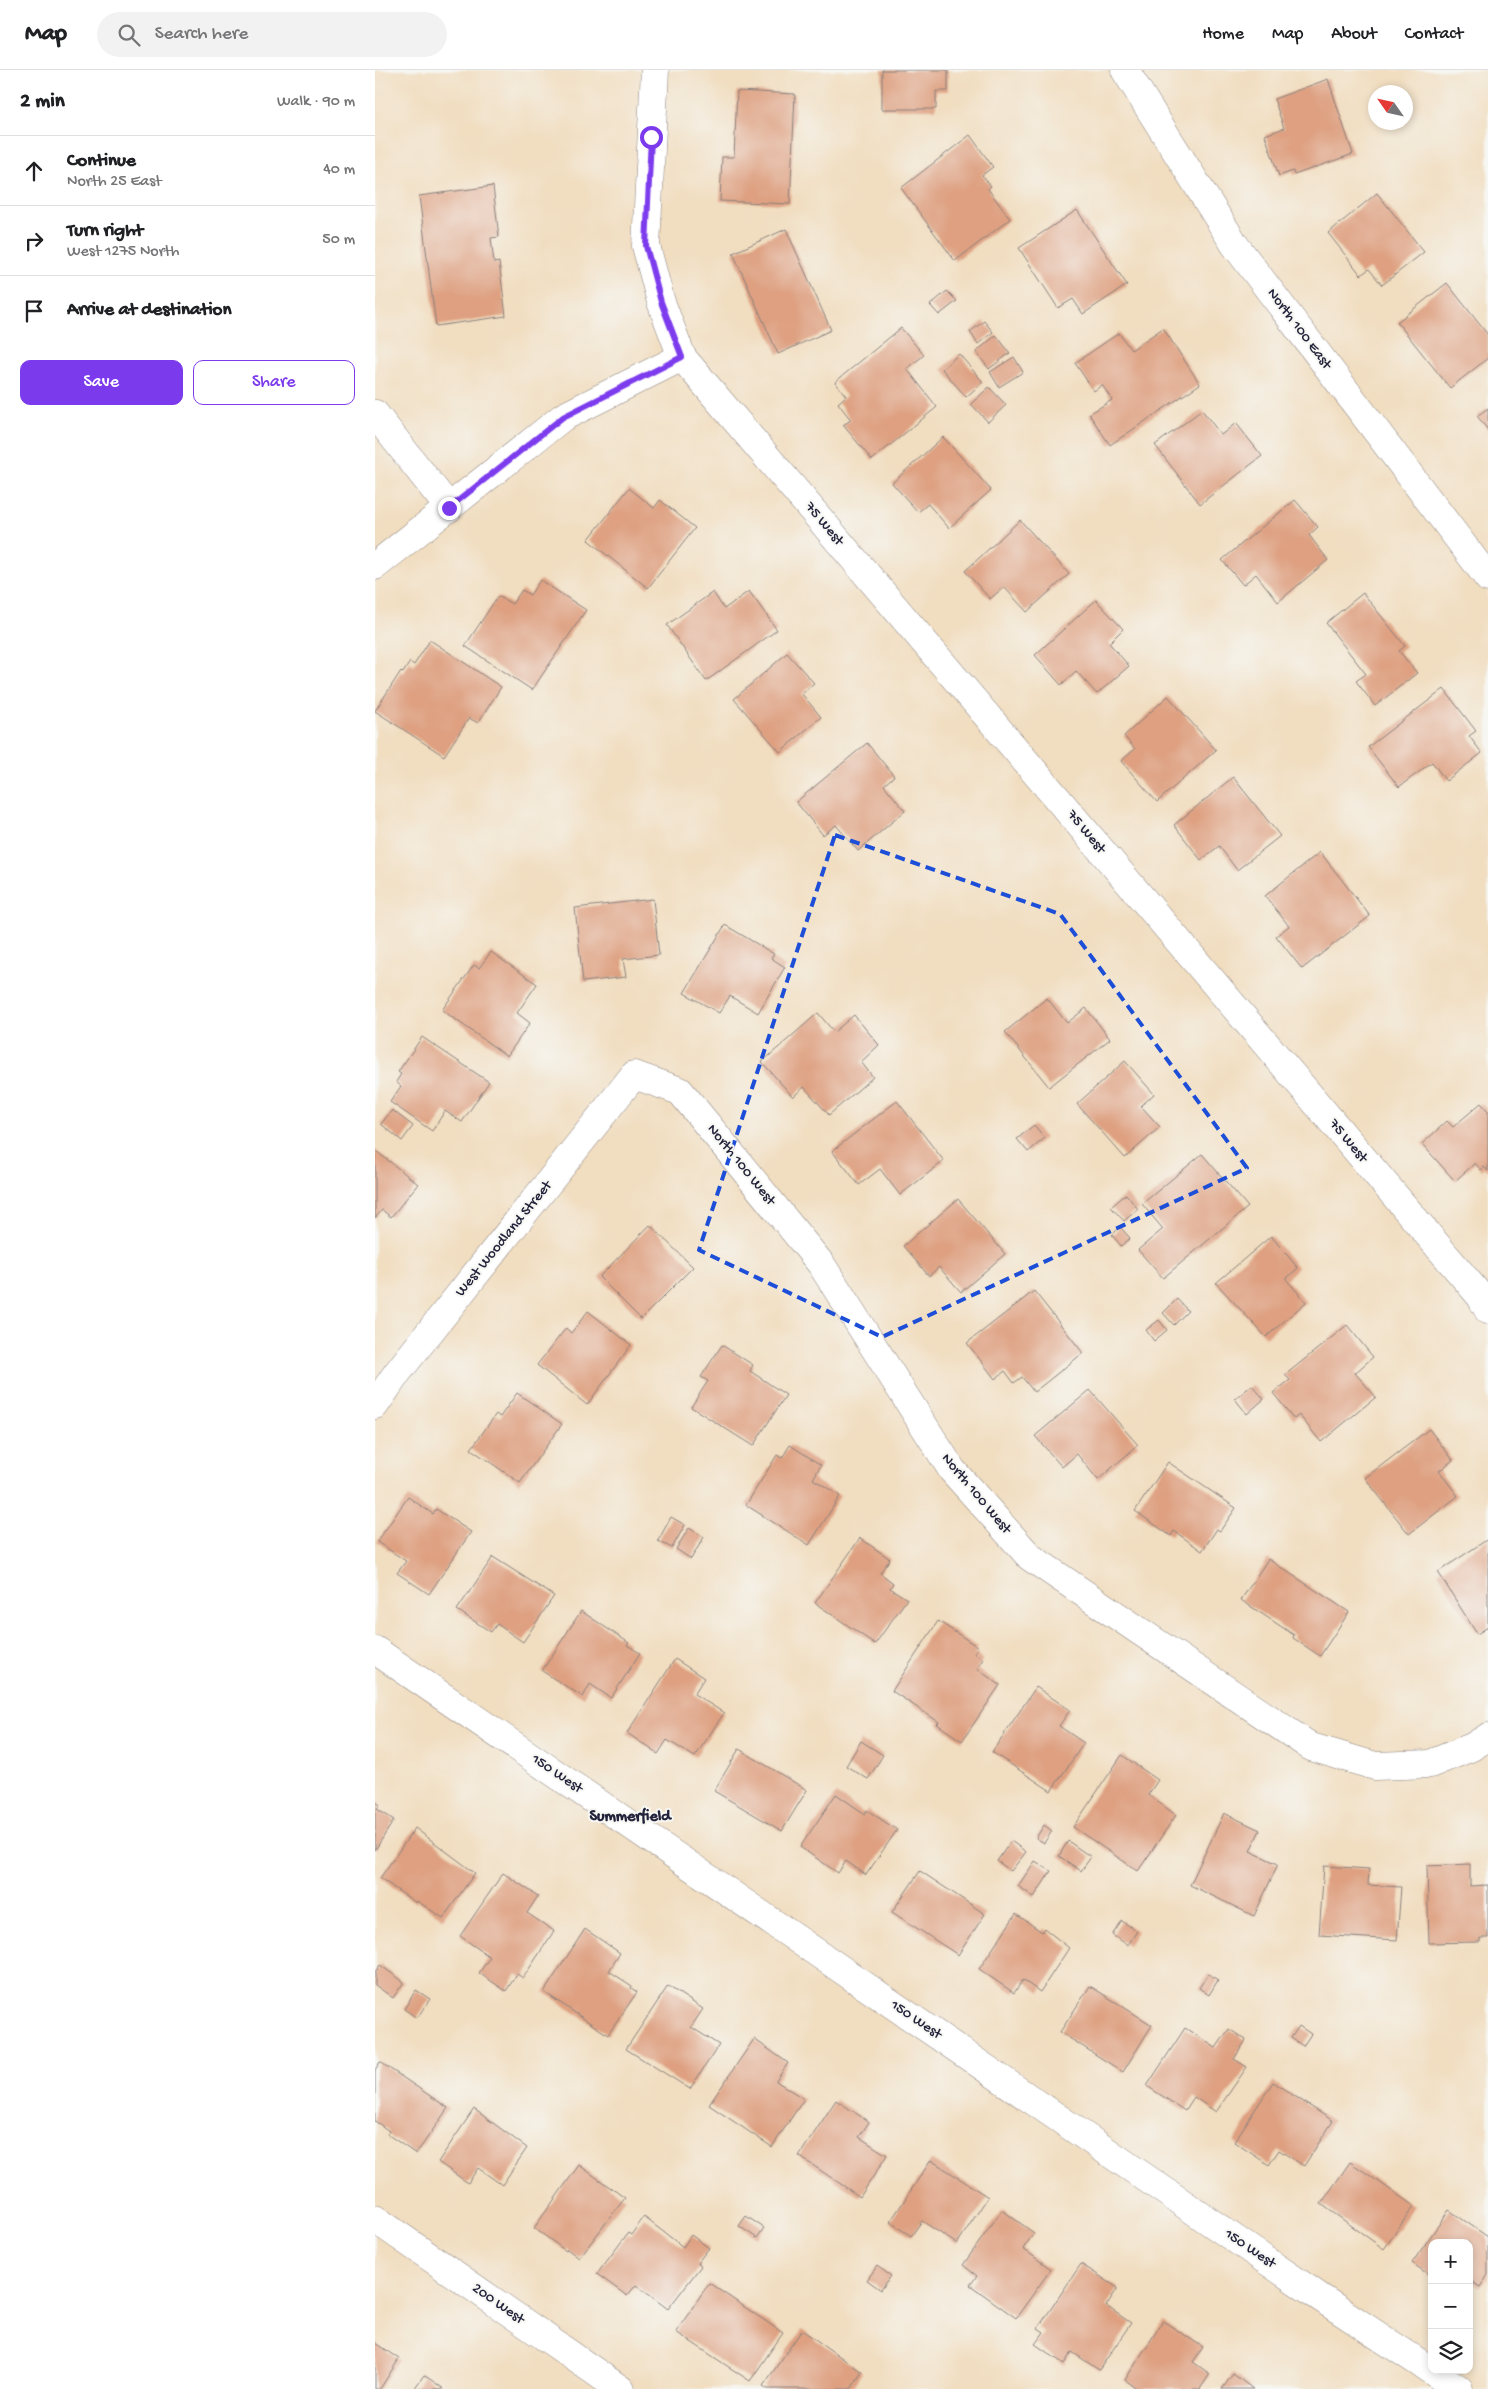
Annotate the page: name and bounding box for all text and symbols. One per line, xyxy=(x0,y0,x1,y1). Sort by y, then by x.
search box xyxy=(97,12,447,57)
text: Map xyxy=(25,20,67,49)
icon: search xyxy=(115,21,143,49)
text: Search here xyxy=(155,23,248,46)
text: Home xyxy=(1202,24,1244,45)
text: Map xyxy=(1272,24,1303,45)
text: About xyxy=(1331,24,1377,45)
text: Contact xyxy=(1405,24,1463,45)
north arrow xyxy=(1368,85,1413,130)
text: 2 min xyxy=(20,90,65,115)
text: Walk · 90 m xyxy=(277,93,355,112)
route start xyxy=(640,126,663,149)
text: Continue xyxy=(67,150,136,173)
icon: ahead xyxy=(20,157,48,185)
text: 40 m xyxy=(323,161,355,180)
text: North 25 East xyxy=(67,173,162,192)
text: Turn right xyxy=(67,220,143,243)
icon: right xyxy=(20,227,48,255)
text: 50 m xyxy=(322,231,355,250)
text: West 1275 North xyxy=(67,243,179,262)
street label: North 100 East xyxy=(1263,285,1336,374)
icon: arrive xyxy=(20,297,48,325)
text: Arrive at destination xyxy=(67,299,231,322)
button: Save xyxy=(20,360,183,405)
button: Share xyxy=(193,360,355,405)
route end xyxy=(438,497,461,520)
street label: 75 West xyxy=(800,498,849,551)
street label: 75 West xyxy=(1062,806,1111,859)
street label: 75 West xyxy=(1324,1115,1373,1168)
street label: North 100 West xyxy=(703,1121,780,1211)
street label: West Woodland Street xyxy=(452,1176,557,1301)
street label: North 100 West xyxy=(937,1450,1016,1539)
street label: 150 West xyxy=(527,1750,588,1799)
district label: Summerfield xyxy=(589,1807,672,1827)
street label: 150 West xyxy=(886,1996,947,2045)
street label: 150 West xyxy=(1220,2225,1281,2274)
map controls xyxy=(1428,2239,1473,2374)
button: + xyxy=(1428,2239,1473,2284)
street label: 200 West xyxy=(468,2279,529,2330)
button: − xyxy=(1428,2284,1473,2329)
button: layers xyxy=(1428,2329,1473,2374)

